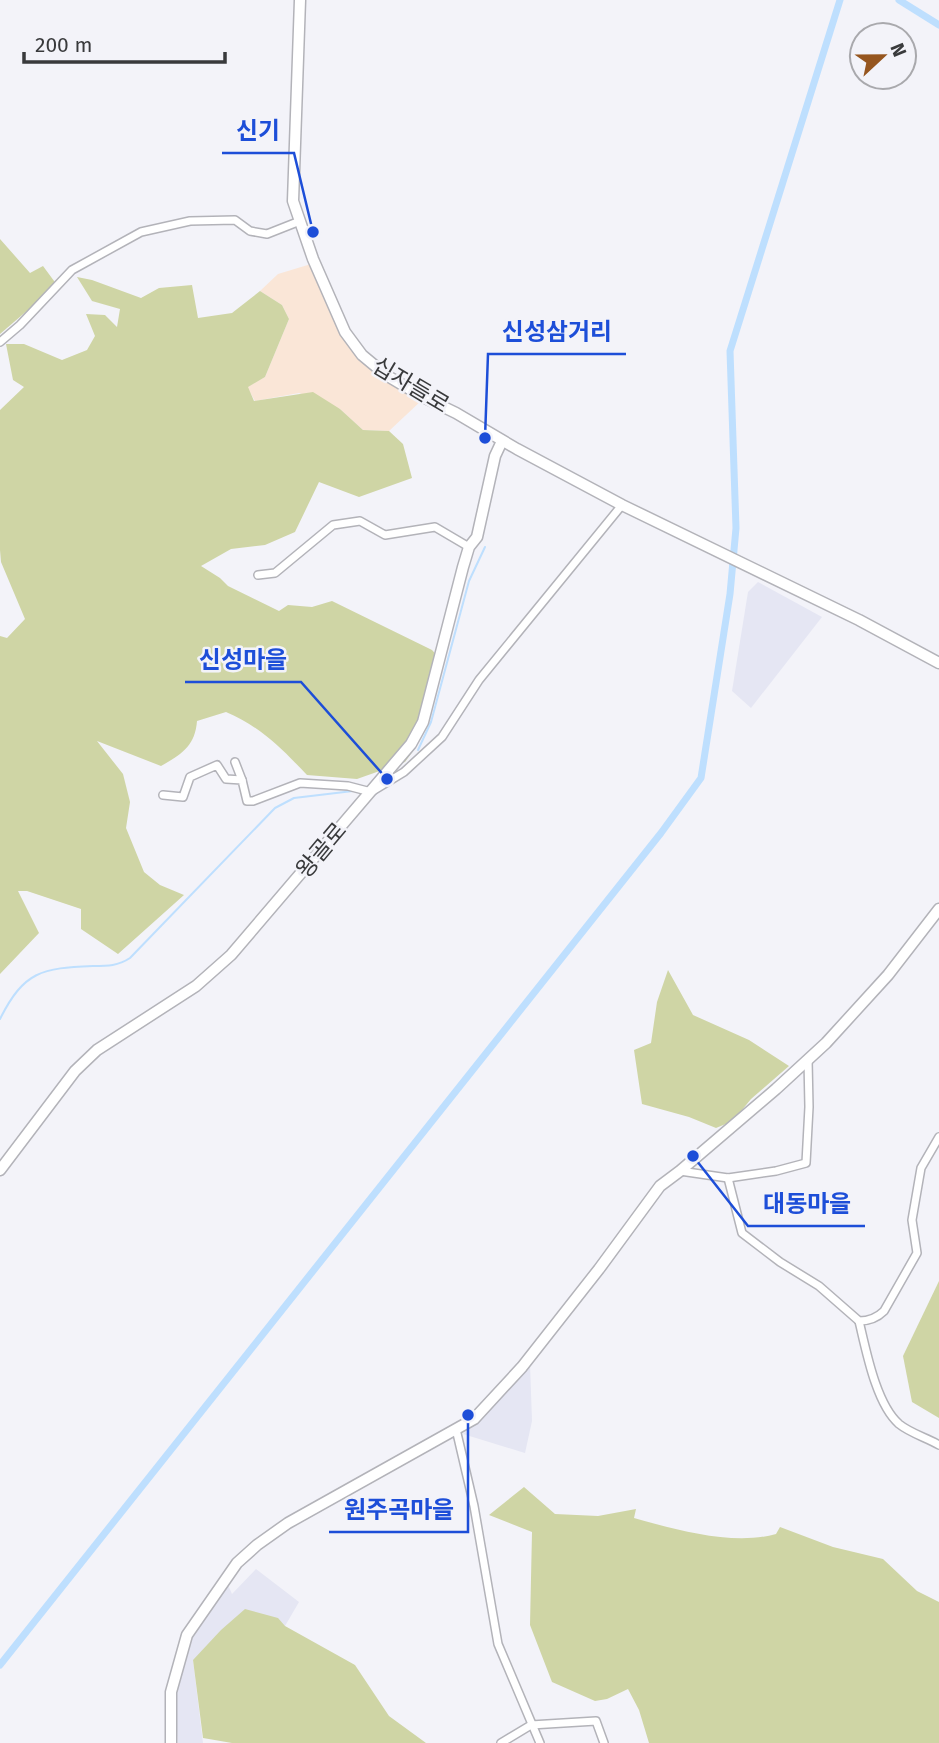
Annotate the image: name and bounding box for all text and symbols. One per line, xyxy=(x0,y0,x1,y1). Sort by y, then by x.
scale bar xyxy=(24,21,226,65)
north arrow xyxy=(848,21,918,91)
text: 200 m xyxy=(35,32,92,58)
text: N xyxy=(885,40,911,60)
callout: 신기 xyxy=(222,108,294,153)
text: 신기 xyxy=(236,117,280,145)
callout: 신성삼거리 xyxy=(488,309,626,354)
text: 신성삼거리 xyxy=(502,318,612,346)
street label: 십자들로 xyxy=(368,351,454,419)
callout: 신성마을 xyxy=(185,637,301,682)
text: 신성마을 xyxy=(199,646,287,674)
street label: 왕골로 xyxy=(290,817,352,883)
callout: 대동마을 xyxy=(748,1181,865,1226)
text: 대동마을 xyxy=(763,1190,851,1218)
callout: 원주곡마을 xyxy=(329,1487,468,1532)
text: 원주곡마을 xyxy=(344,1496,454,1524)

